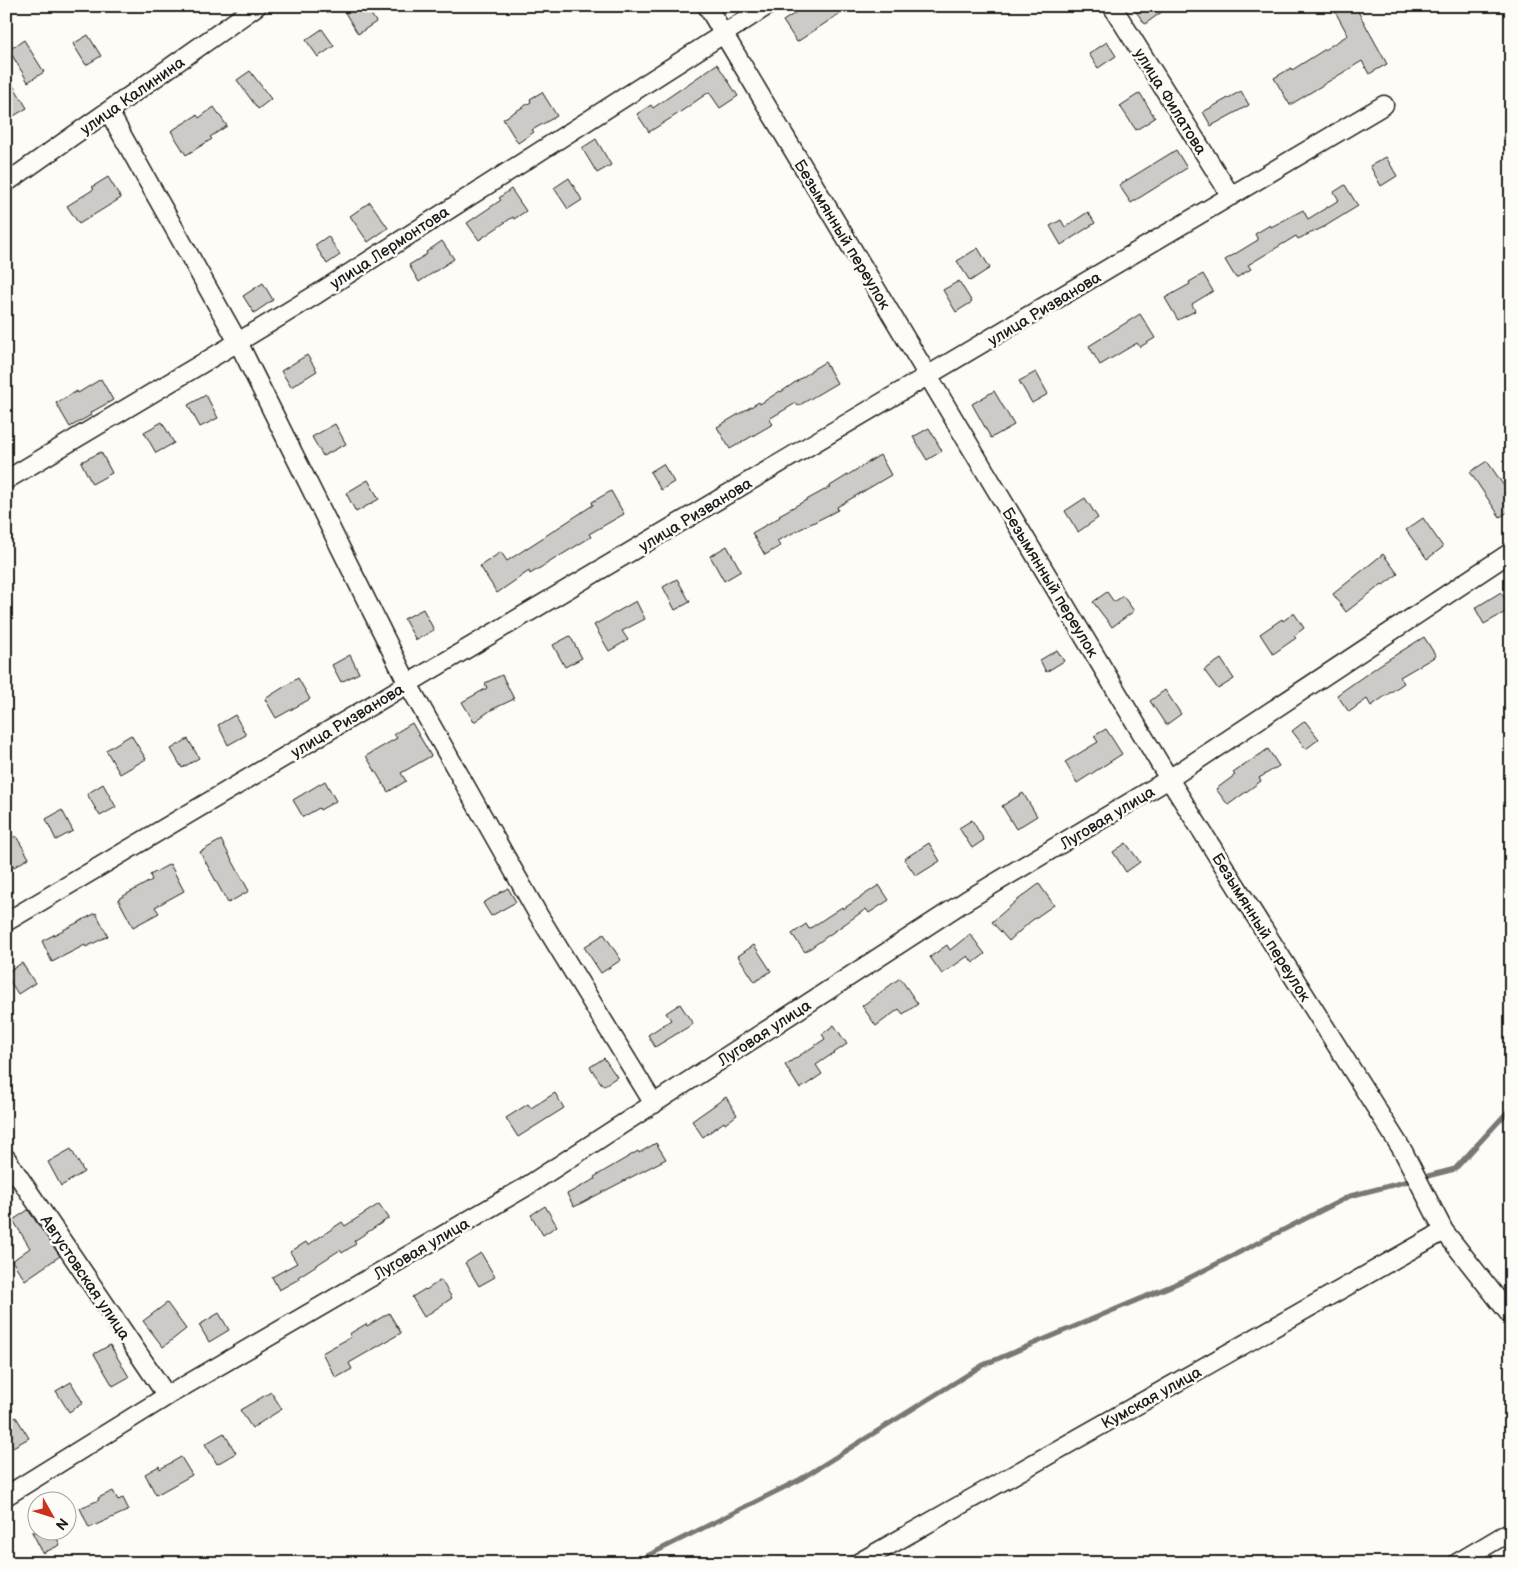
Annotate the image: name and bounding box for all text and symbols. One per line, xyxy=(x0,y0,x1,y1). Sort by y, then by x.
street label: улица Филатова xyxy=(1129,45,1210,159)
street label: улица Калинина xyxy=(77,53,189,139)
street label: Безымянный переулок xyxy=(789,157,894,313)
street label: улица Лермонтова xyxy=(327,202,453,294)
street label: улица Ризванова xyxy=(985,268,1105,350)
street label: улица Ризванова xyxy=(636,474,756,556)
street label: Безымянный переулок xyxy=(997,505,1102,661)
street label: улица Ризванова xyxy=(288,680,408,762)
street label: Луговая улица xyxy=(1056,782,1159,855)
street label: Безымянный переулок xyxy=(1207,850,1314,1006)
street label: Луговая улица xyxy=(714,996,815,1071)
street label: Августовская улица xyxy=(35,1211,134,1344)
street label: Луговая улица xyxy=(370,1214,473,1285)
street label: Кумская улица xyxy=(1098,1363,1205,1434)
north arrow xyxy=(28,1492,78,1542)
text: N xyxy=(52,1514,72,1533)

